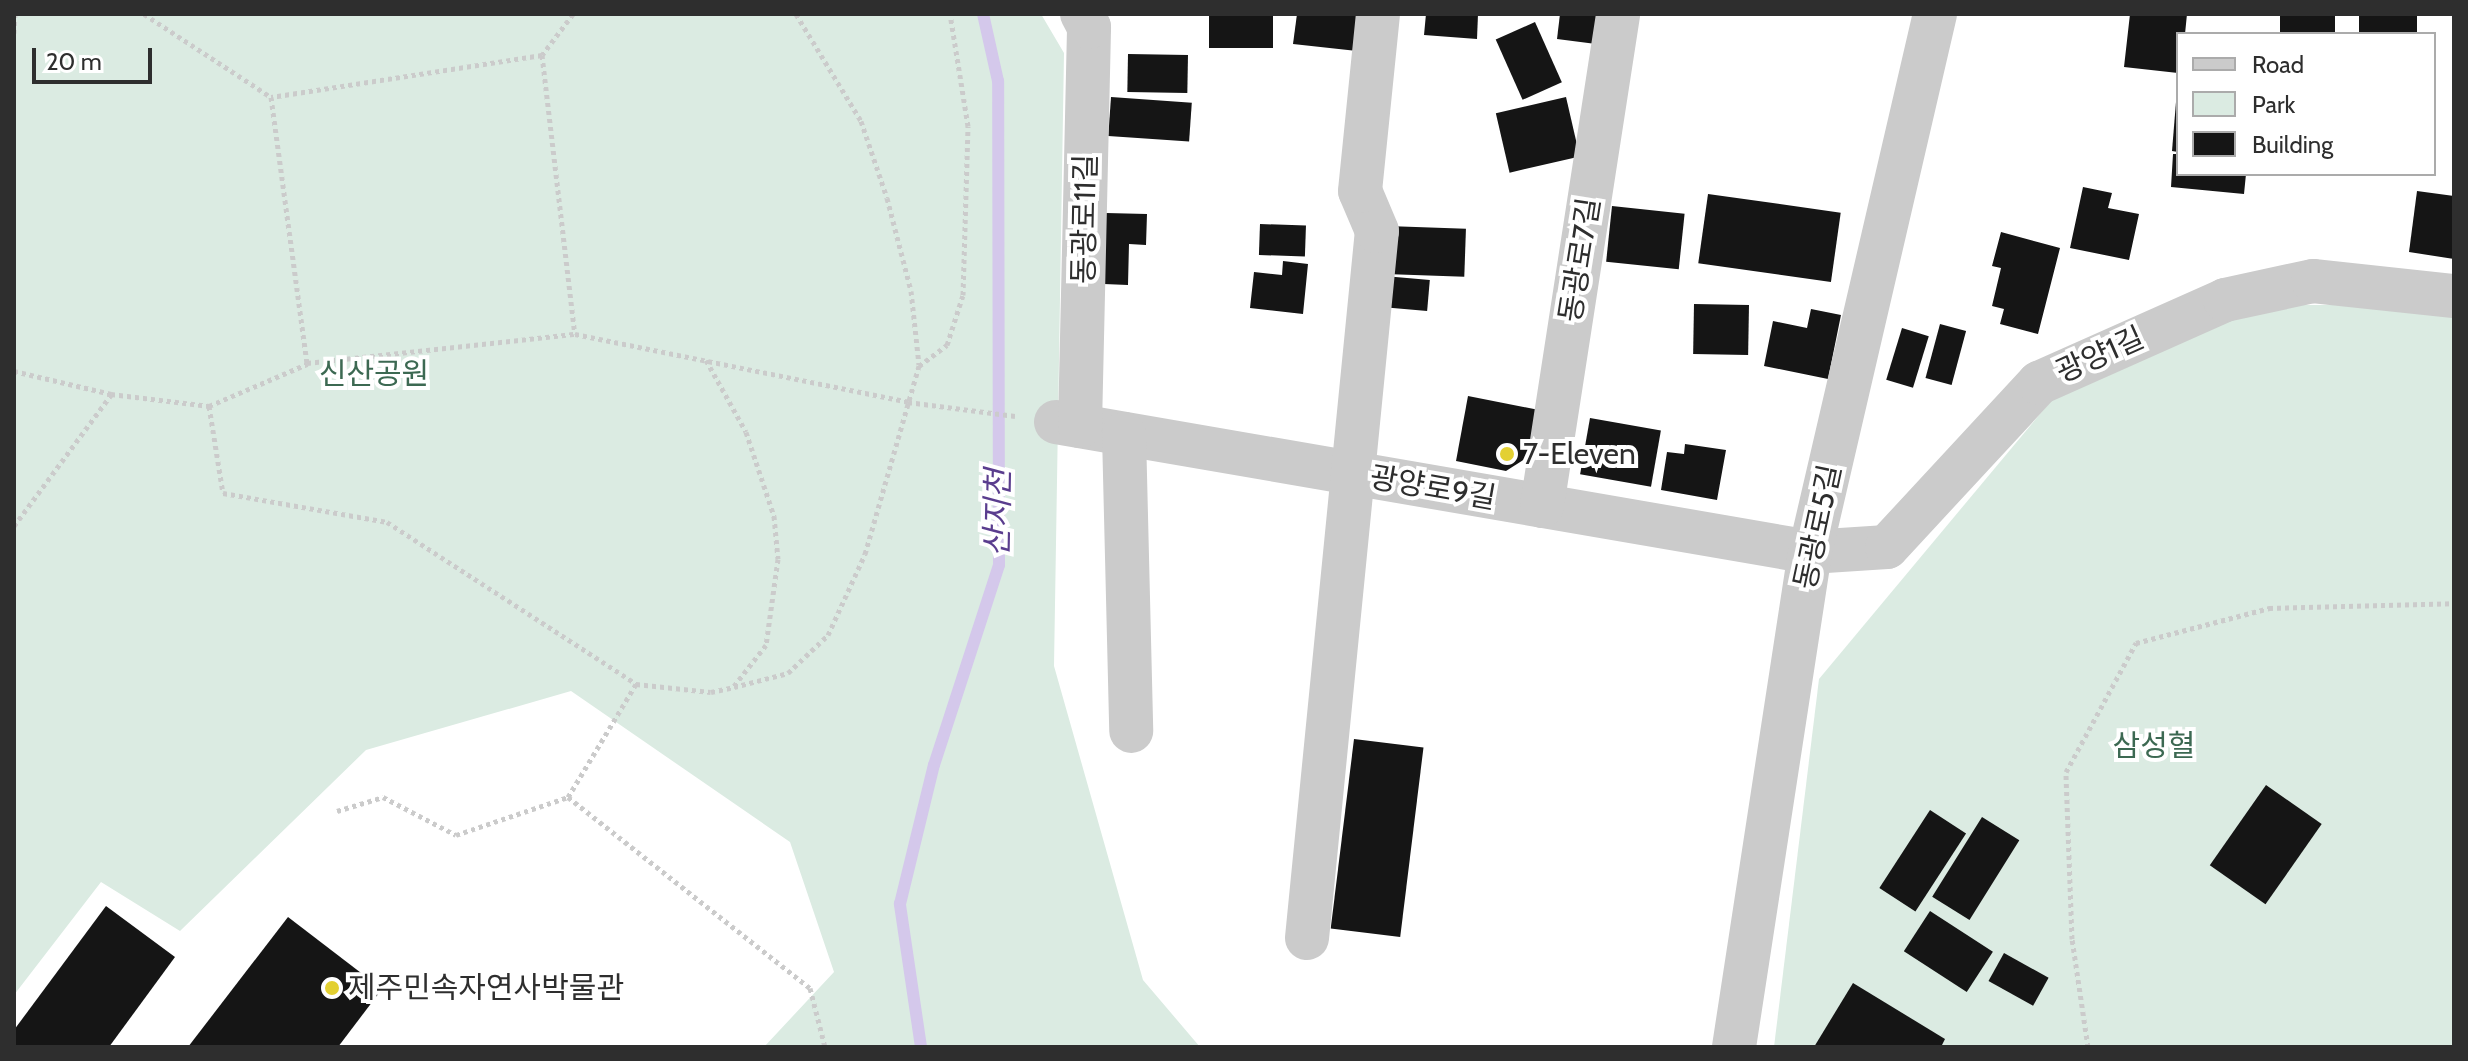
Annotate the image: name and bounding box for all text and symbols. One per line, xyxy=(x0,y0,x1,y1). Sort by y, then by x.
scale bar xyxy=(36,32,156,82)
legend xyxy=(2176,32,2436,176)
text: 20 m xyxy=(46,47,102,76)
text: Road xyxy=(2252,50,2304,79)
text: Park xyxy=(2252,90,2295,119)
text: Building xyxy=(2252,130,2333,159)
street label: 동광로11길 xyxy=(1066,154,1104,284)
street label: 동광로7길 xyxy=(1552,195,1608,325)
street label: 광양1길 xyxy=(2050,320,2150,390)
park label: 신산공원 xyxy=(319,356,429,392)
place label: 7-Eleven xyxy=(1523,436,1636,472)
marker: 7-Eleven xyxy=(1498,445,1516,463)
street label: 광양로9길 xyxy=(1367,459,1499,517)
street label: 동광로5길 xyxy=(1787,461,1849,593)
water label: 산지천 xyxy=(978,469,1018,557)
park label: 삼성혈 xyxy=(2113,728,2195,764)
place label: 제주민속자연사박물관 xyxy=(348,970,624,1006)
marker: 제주민속자연사박물관 xyxy=(323,979,341,997)

